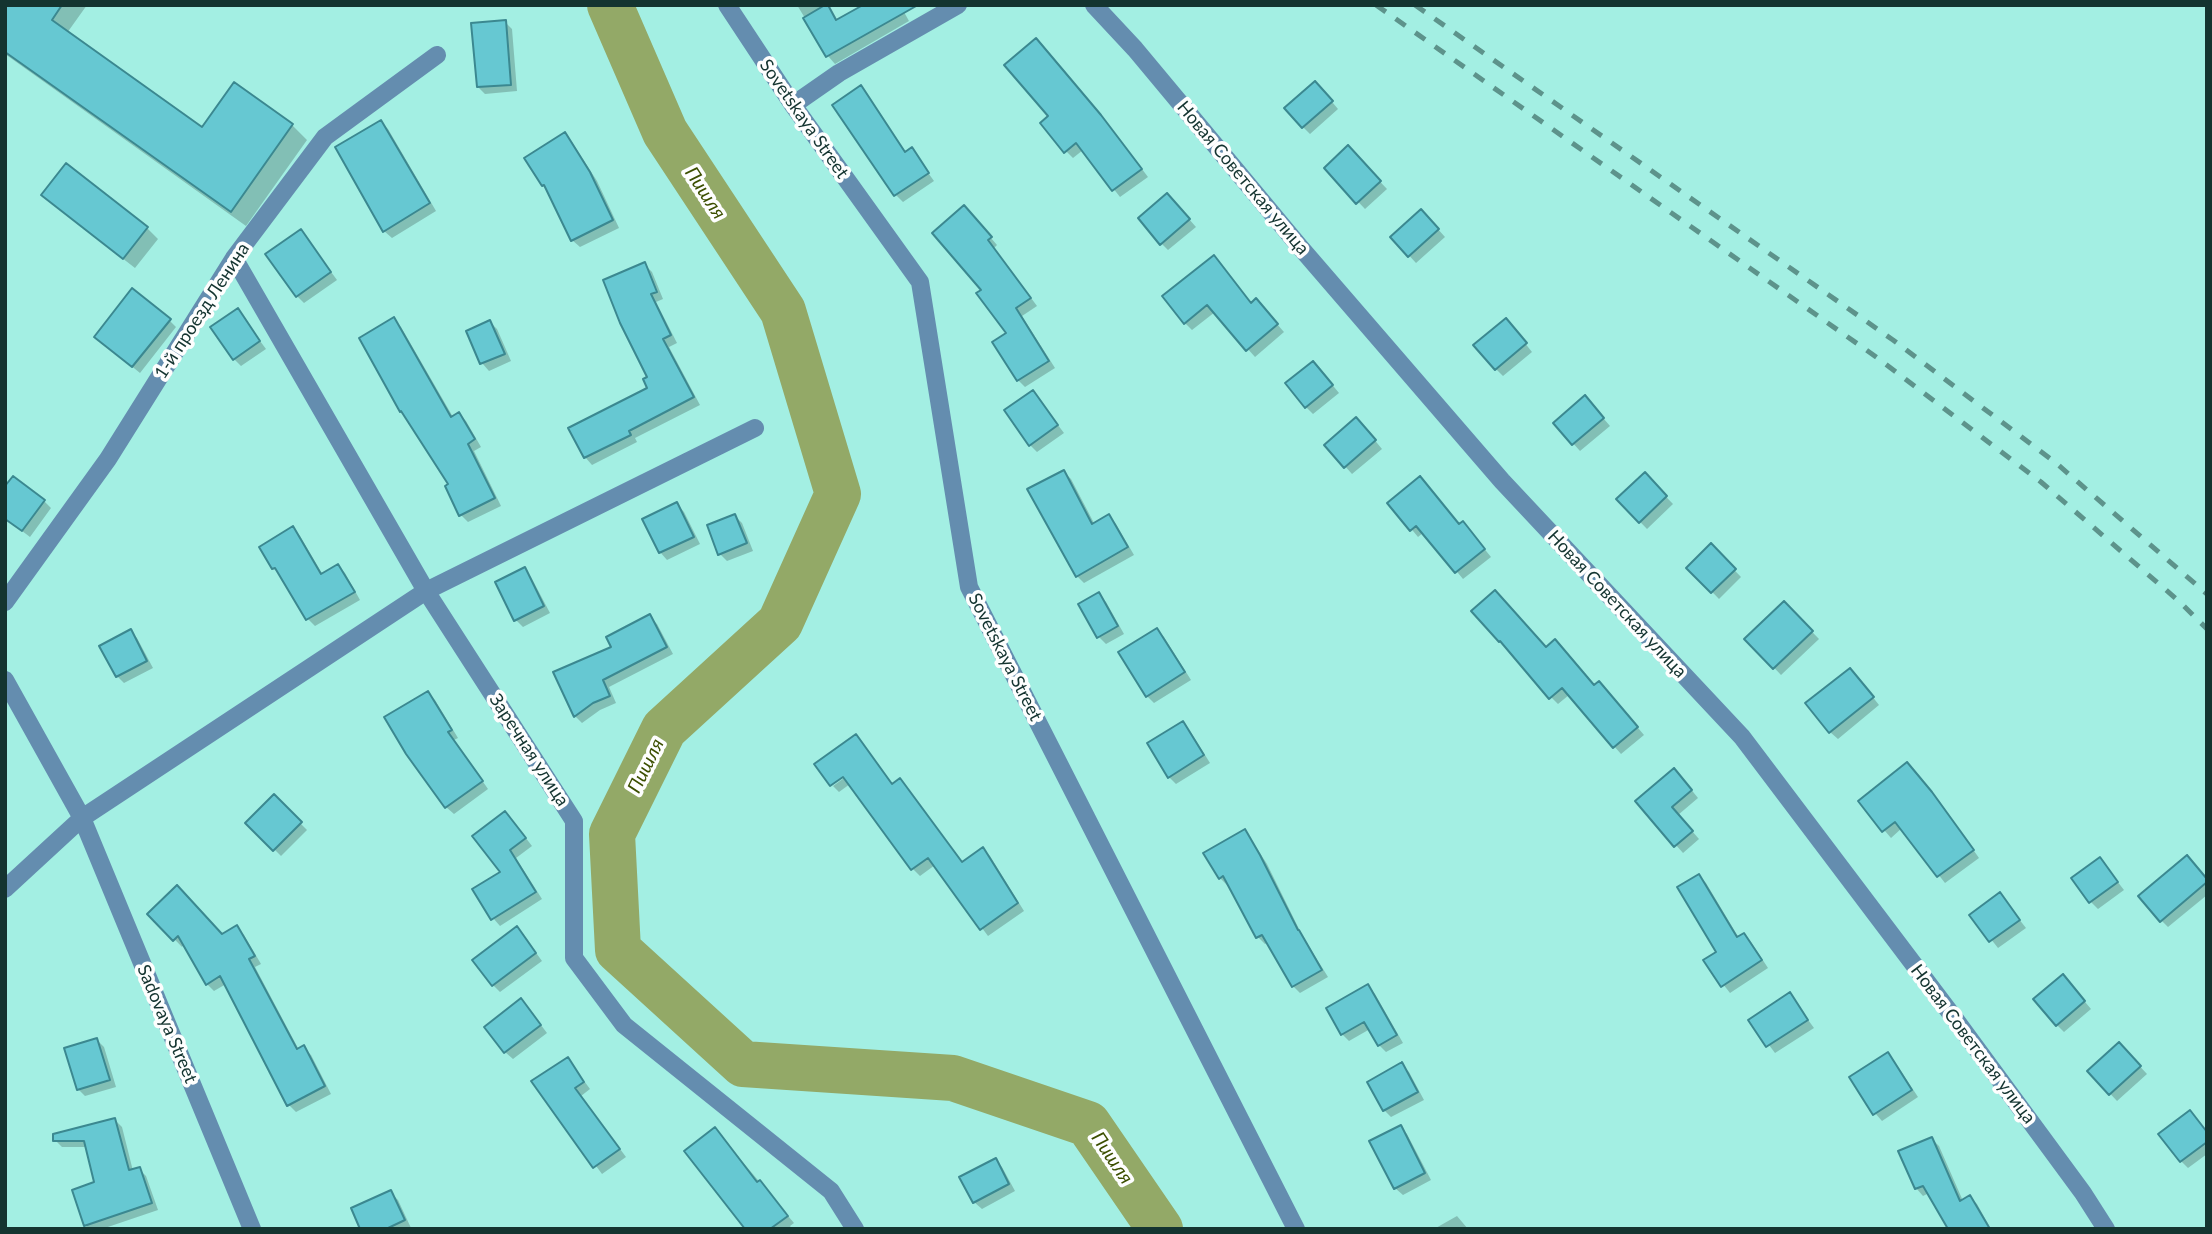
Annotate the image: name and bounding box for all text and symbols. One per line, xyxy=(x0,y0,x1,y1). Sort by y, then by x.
street label: Sovetskaya Street xyxy=(755,55,853,183)
street label: Новая Советская улица xyxy=(1172,97,1314,259)
water label: Пишля xyxy=(680,163,730,223)
street label: 1-й проезд Ленина xyxy=(150,239,254,383)
street label: Новая Советская улица xyxy=(1543,526,1691,682)
street label: Sovetskaya Street xyxy=(964,590,1046,724)
street label: Заречная улица xyxy=(485,690,573,810)
water label: Пишля xyxy=(623,735,669,797)
street label: Новая Советская улица xyxy=(1906,960,2040,1128)
street label: Sadovaya Street xyxy=(132,962,202,1086)
water label: Пишля xyxy=(1086,1128,1138,1188)

